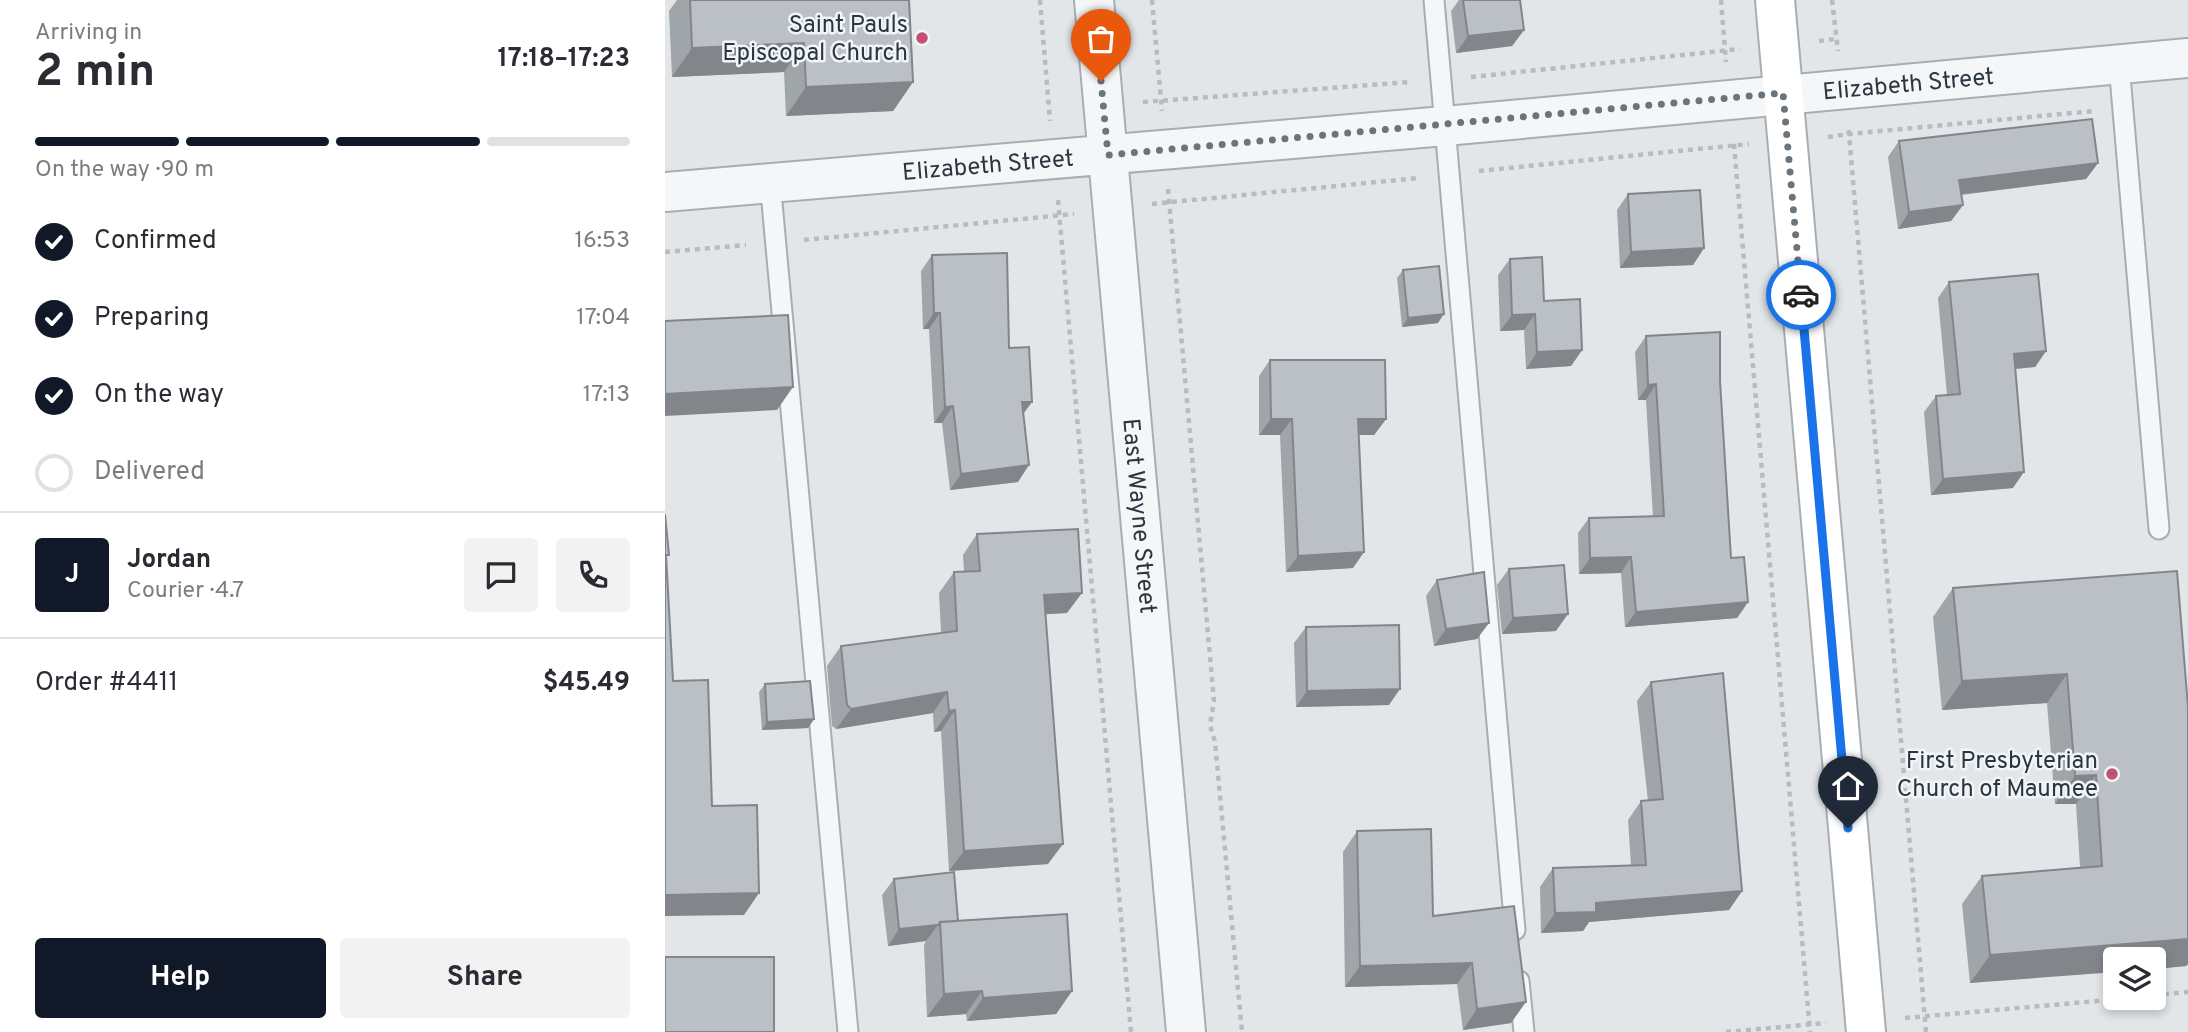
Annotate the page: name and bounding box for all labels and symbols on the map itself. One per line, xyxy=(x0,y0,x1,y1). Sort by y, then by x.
pin xyxy=(1071,9,1131,81)
place label: Saint Pauls Episcopal Church xyxy=(722,11,908,69)
marker: Saint Pauls Episcopal Church xyxy=(914,30,930,46)
street label: Elizabeth Street xyxy=(1821,63,1995,108)
street label: Elizabeth Street xyxy=(901,144,1075,189)
courier xyxy=(1766,260,1836,330)
street label: East Wayne Street xyxy=(1114,417,1162,615)
place label: First Presbyterian Church of Maumee xyxy=(1897,747,2098,805)
pin xyxy=(1818,756,1878,828)
marker: First Presbyterian Church of Maumee xyxy=(2104,766,2120,782)

